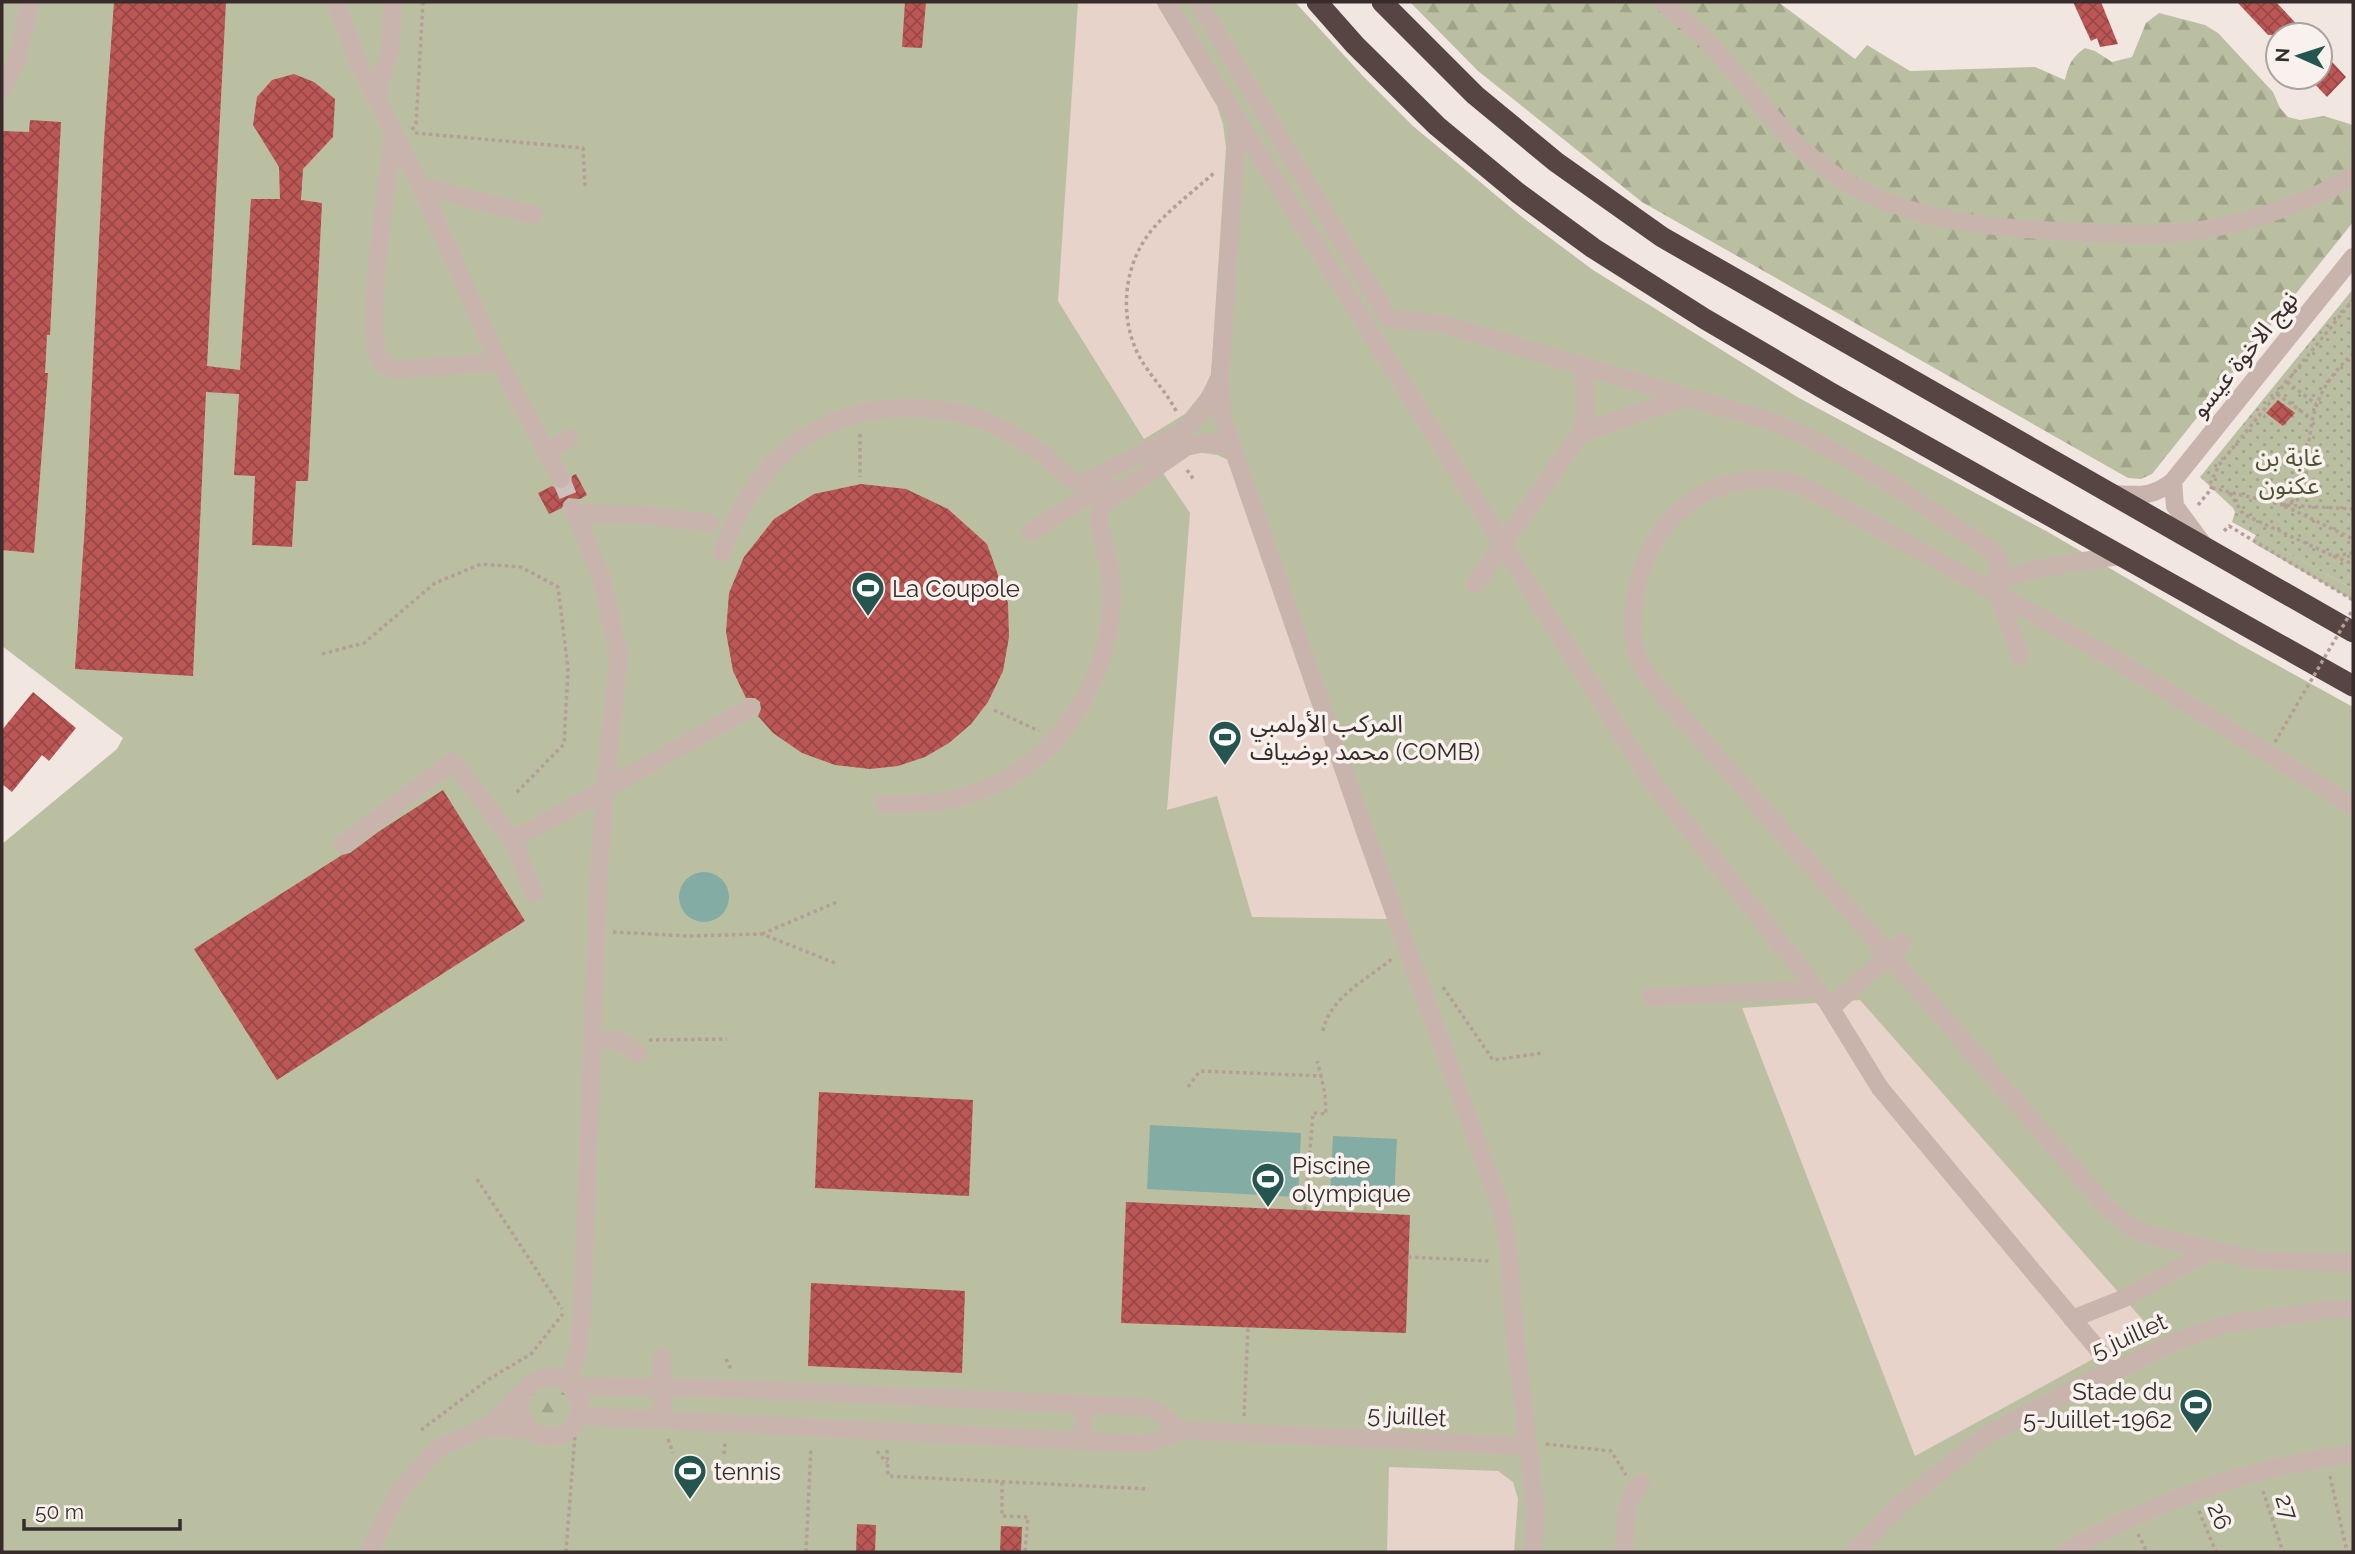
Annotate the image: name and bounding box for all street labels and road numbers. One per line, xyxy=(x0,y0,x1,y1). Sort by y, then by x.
street label: نهج الاخوة عيسو xyxy=(2184,285,2306,425)
street label: 5 juillet xyxy=(2087,1307,2171,1365)
street label: 5 juillet xyxy=(1367,1399,1447,1433)
street label: 27 xyxy=(2269,1490,2305,1524)
street label: 26 xyxy=(2202,1498,2238,1534)

